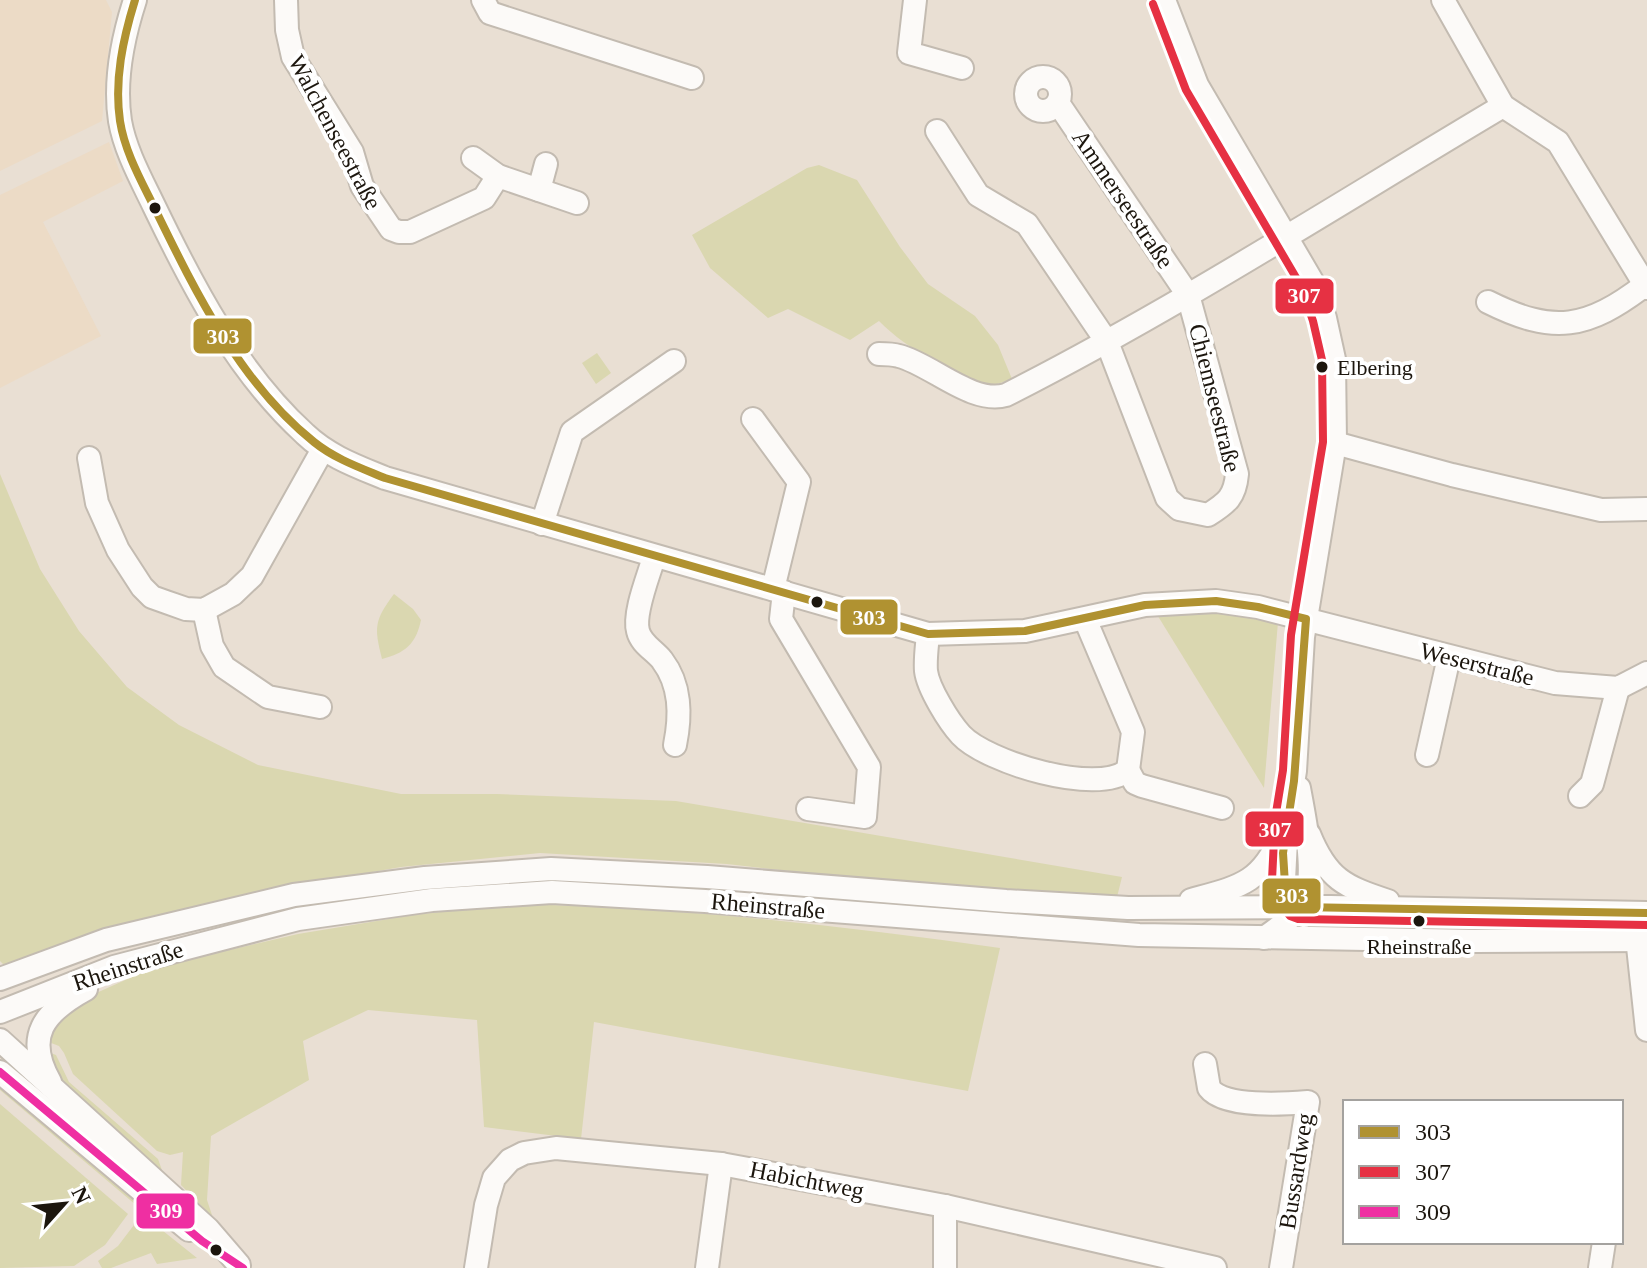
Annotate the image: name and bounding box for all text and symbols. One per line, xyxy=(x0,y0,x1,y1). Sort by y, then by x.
street label: Walchenseestraße xyxy=(283,50,387,214)
street label: Ammerseestraße xyxy=(1067,125,1179,273)
unlabelled marker xyxy=(147,200,163,216)
line badge: 307 xyxy=(1274,277,1335,315)
text: 307 xyxy=(1288,283,1321,308)
line badge: 303 xyxy=(192,317,253,355)
street label: Chiemseestraße xyxy=(1184,321,1246,475)
text: 303 xyxy=(207,324,240,349)
place label: Elbering xyxy=(1337,355,1413,380)
marker: Elbering xyxy=(1314,359,1330,375)
unlabelled marker xyxy=(809,594,825,610)
line badge: 303 xyxy=(839,598,899,636)
text: 303 xyxy=(853,605,886,630)
street label: Weserstraße xyxy=(1417,637,1537,691)
line badge: 307 xyxy=(1244,810,1305,848)
text: 307 xyxy=(1259,817,1292,842)
line badge: 303 xyxy=(1261,877,1322,915)
text: 303 xyxy=(1276,883,1309,908)
street label: Rheinstraße xyxy=(710,888,826,924)
marker: Rheinstraße xyxy=(1411,913,1427,929)
place label: Rheinstraße xyxy=(1366,934,1472,959)
street label: Rheinstraße xyxy=(69,936,187,996)
legend xyxy=(1343,1100,1623,1244)
street label: Bussardweg xyxy=(1274,1111,1318,1231)
text: 303 xyxy=(1415,1119,1451,1145)
street label: Habichtweg xyxy=(748,1156,866,1204)
text: 307 xyxy=(1415,1159,1451,1185)
north arrow xyxy=(24,1164,104,1244)
text: N xyxy=(67,1182,96,1208)
line badge: 309 xyxy=(135,1192,196,1230)
text: 309 xyxy=(150,1198,183,1223)
text: 309 xyxy=(1415,1199,1451,1225)
unlabelled marker xyxy=(208,1242,224,1258)

